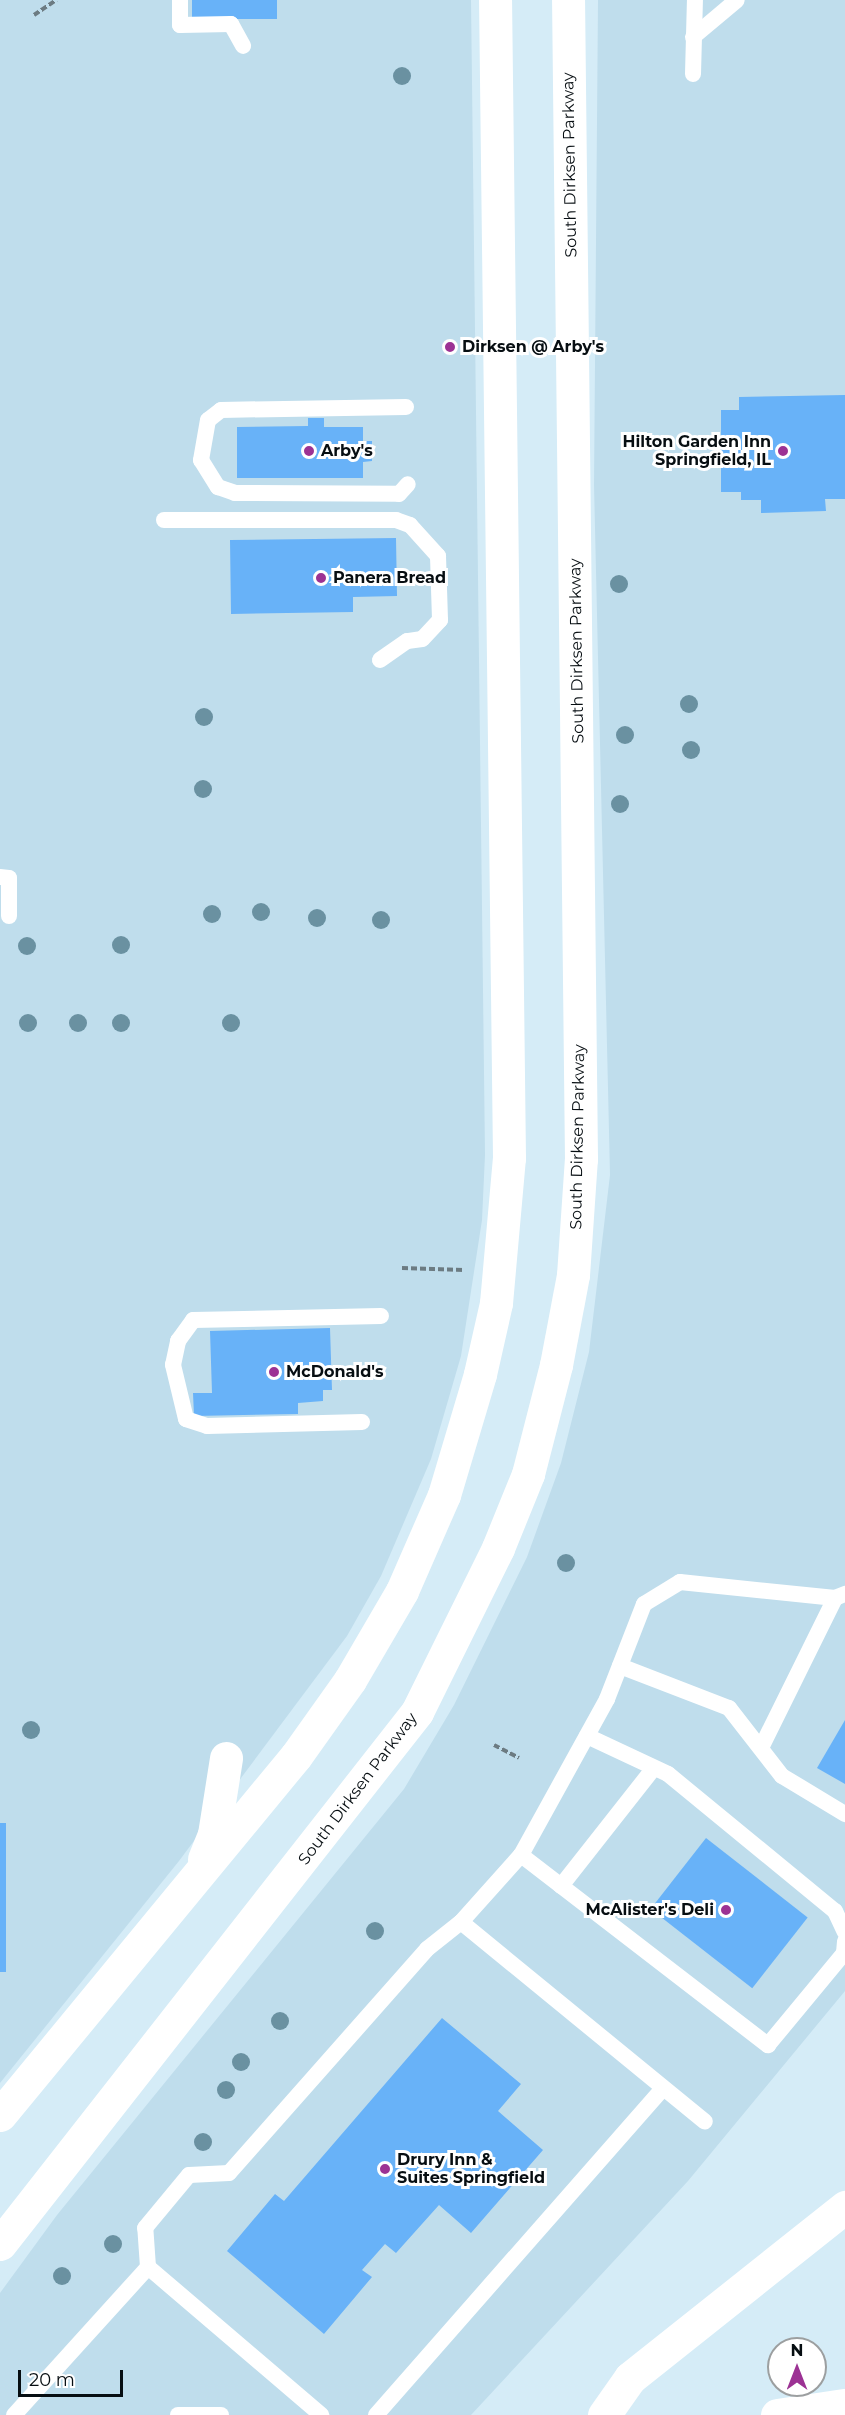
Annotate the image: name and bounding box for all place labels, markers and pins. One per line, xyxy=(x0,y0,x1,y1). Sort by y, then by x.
place label: Dirksen @ Arby's xyxy=(462,337,604,357)
marker: Dirksen @ Arby's xyxy=(443,340,457,354)
place label: Hilton Garden Inn Springfield, IL xyxy=(623,432,771,470)
place label: Arby's xyxy=(321,441,373,461)
marker: Arby's xyxy=(302,444,316,458)
marker: Hilton Garden Inn Springfield, IL xyxy=(776,444,790,458)
place label: Panera Bread xyxy=(333,568,446,588)
marker: Panera Bread xyxy=(314,571,328,585)
place label: McDonald's xyxy=(286,1362,383,1382)
marker: McDonald's xyxy=(267,1365,281,1379)
place label: McAlister's Deli xyxy=(586,1900,714,1920)
marker: McAlister's Deli xyxy=(719,1903,733,1917)
place label: Drury Inn & Suites Springfield xyxy=(397,2150,545,2188)
marker: Drury Inn & Suites Springfield xyxy=(378,2162,392,2176)

